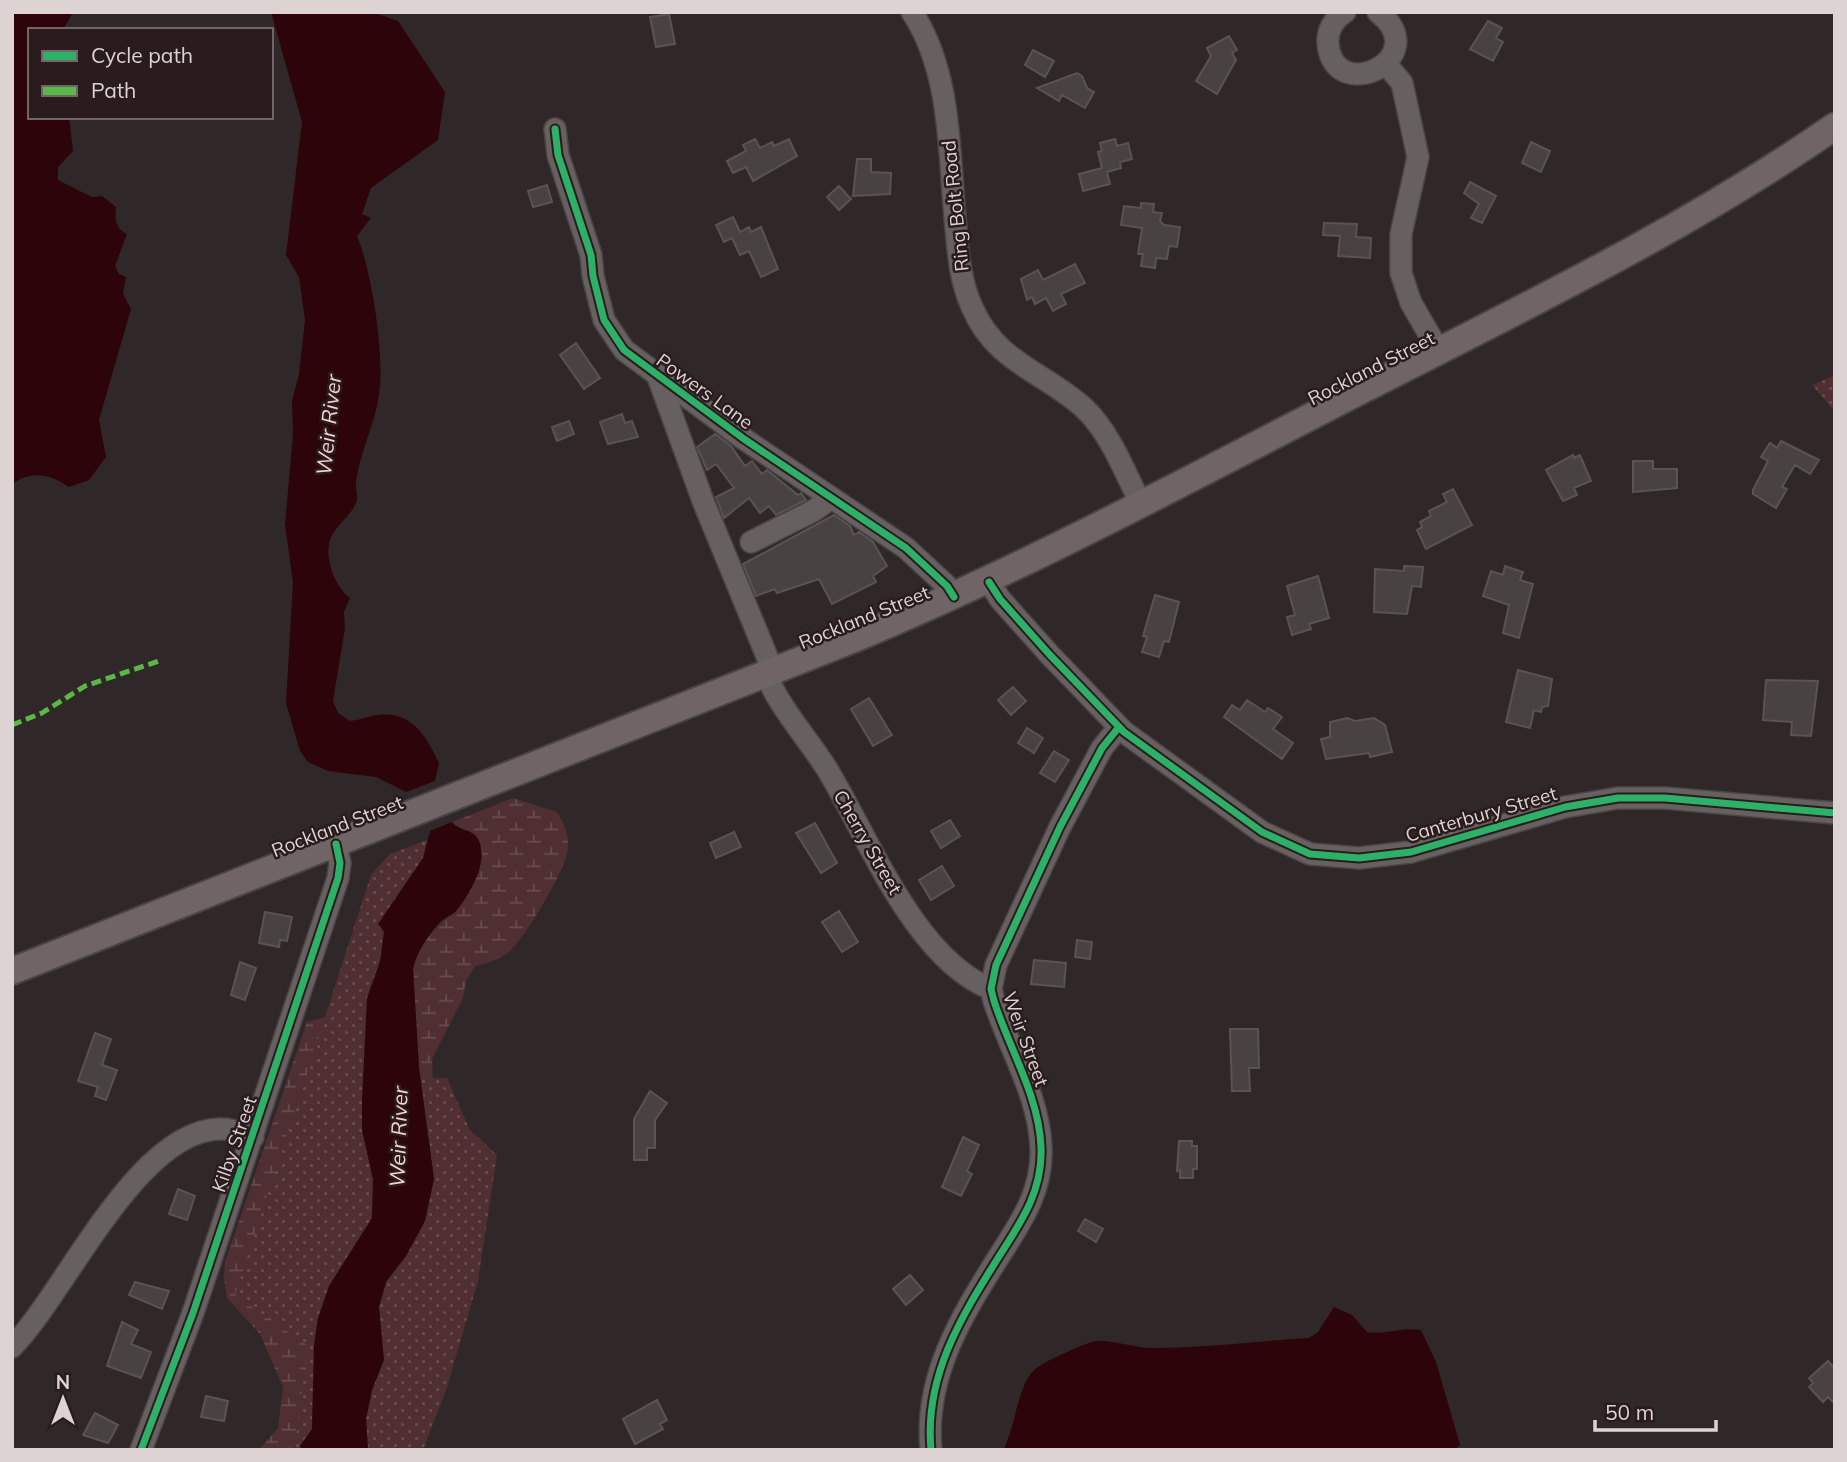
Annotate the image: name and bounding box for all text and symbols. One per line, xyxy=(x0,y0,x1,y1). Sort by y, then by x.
legend xyxy=(28,28,273,119)
text: Cycle path xyxy=(91,42,193,68)
text: Path xyxy=(91,77,136,103)
street label: Ring Bolt Road xyxy=(936,139,974,273)
street label: Rockland Street xyxy=(1304,326,1439,410)
street label: Powers Lane xyxy=(652,348,758,434)
water label: Weir River xyxy=(310,372,346,477)
street label: Rockland Street xyxy=(795,580,933,654)
street label: Canterbury Street xyxy=(1403,781,1560,847)
street label: Cherry Street xyxy=(829,786,908,899)
street label: Rockland Street xyxy=(268,790,406,862)
street label: Weir Street xyxy=(998,988,1054,1090)
water label: Weir River xyxy=(383,1085,413,1188)
street label: Kilby Street xyxy=(206,1093,262,1195)
north arrow xyxy=(28,1364,98,1434)
text: N xyxy=(56,1370,70,1394)
scale bar xyxy=(1595,1388,1716,1432)
text: 50 m xyxy=(1605,1399,1654,1425)

